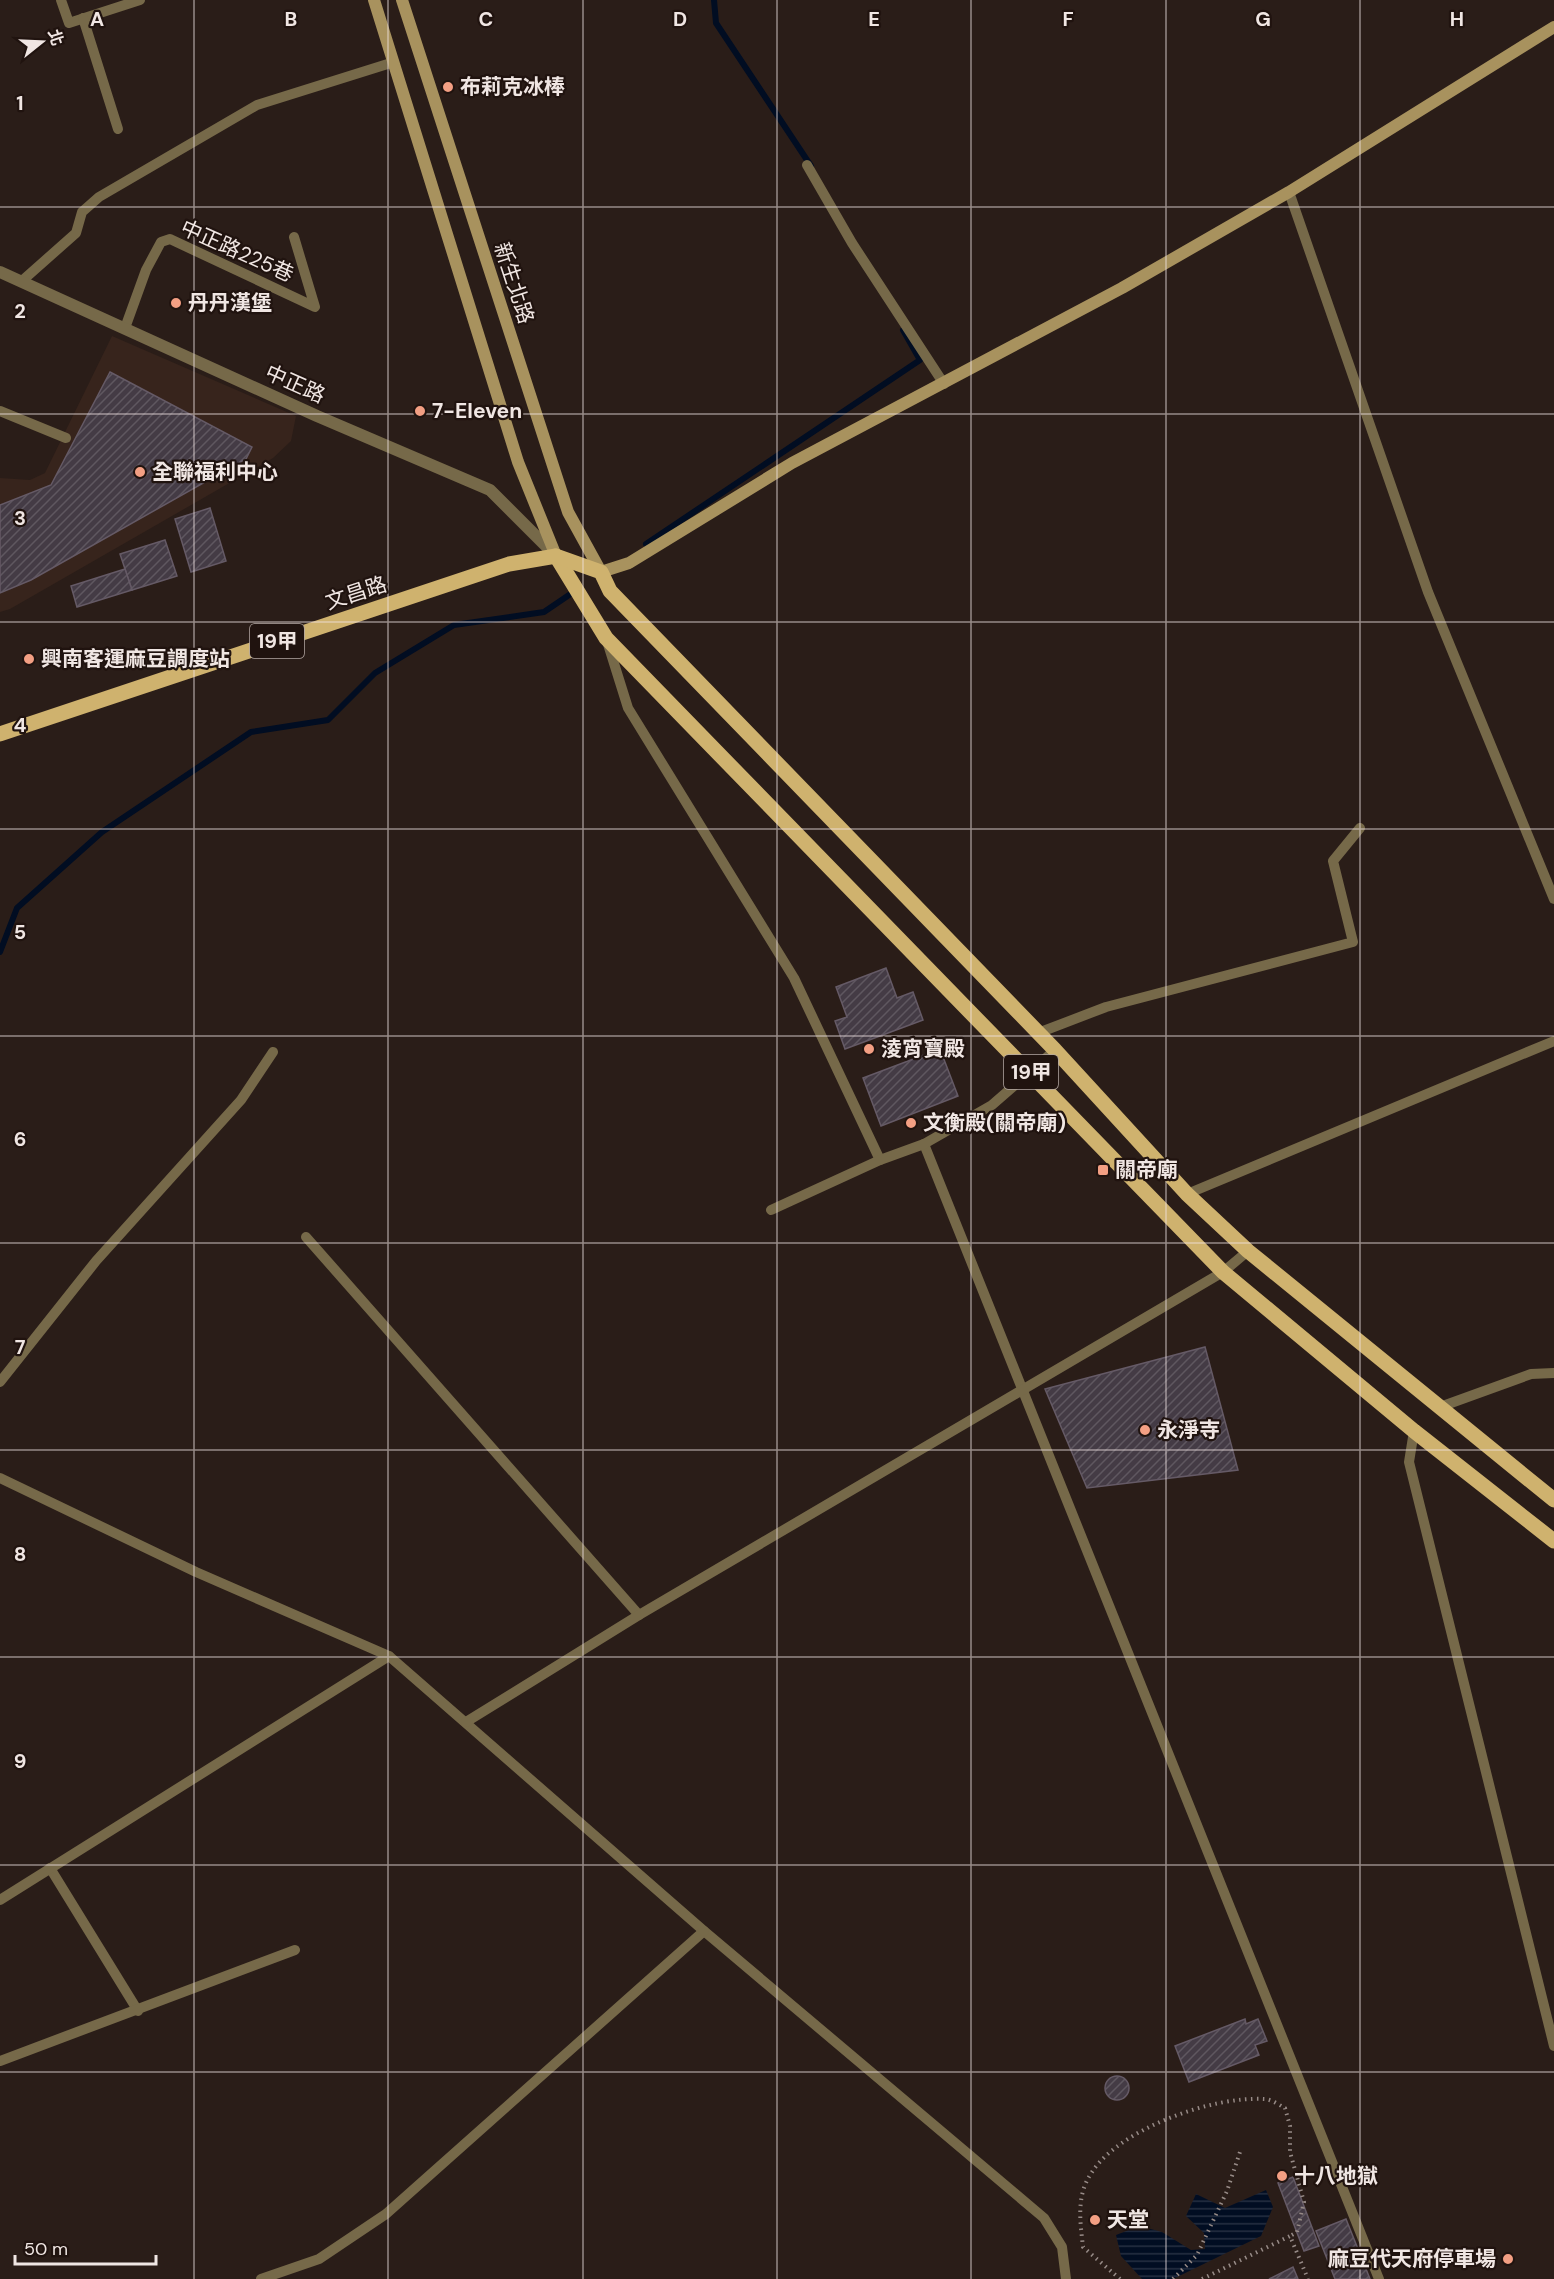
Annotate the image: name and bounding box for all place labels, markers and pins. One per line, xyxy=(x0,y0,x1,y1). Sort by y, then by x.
place label: 布莉克冰棒 xyxy=(460,73,565,101)
marker: 布莉克冰棒 xyxy=(441,80,455,94)
place label: 丹丹漢堡 xyxy=(188,289,272,317)
marker: 丹丹漢堡 xyxy=(169,296,183,310)
place label: 7-Eleven xyxy=(432,397,522,425)
marker: 7-Eleven xyxy=(413,404,427,418)
place label: 全聯福利中心 xyxy=(152,458,278,486)
marker: 全聯福利中心 xyxy=(133,465,147,479)
place label: 興南客運麻豆調度站 xyxy=(41,645,230,673)
marker: 興南客運麻豆調度站 xyxy=(22,652,36,666)
place label: 淩宵寶殿 xyxy=(881,1035,965,1063)
marker: 淩宵寶殿 xyxy=(862,1042,876,1056)
place label: 文衡殿(關帝廟) xyxy=(923,1109,1066,1137)
marker: 文衡殿(關帝廟) xyxy=(904,1116,918,1130)
place label: 關帝廟 xyxy=(1115,1156,1178,1184)
marker: 關帝廟 xyxy=(1096,1163,1110,1177)
place label: 永淨寺 xyxy=(1157,1416,1220,1444)
marker: 永淨寺 xyxy=(1138,1423,1152,1437)
place label: 十八地獄 xyxy=(1294,2162,1378,2190)
marker: 十八地獄 xyxy=(1275,2169,1289,2183)
place label: 天堂 xyxy=(1107,2206,1149,2234)
marker: 天堂 xyxy=(1088,2213,1102,2227)
place label: 麻豆代天府停車場 xyxy=(1328,2245,1496,2273)
marker: 麻豆代天府停車場 xyxy=(1501,2252,1515,2266)

